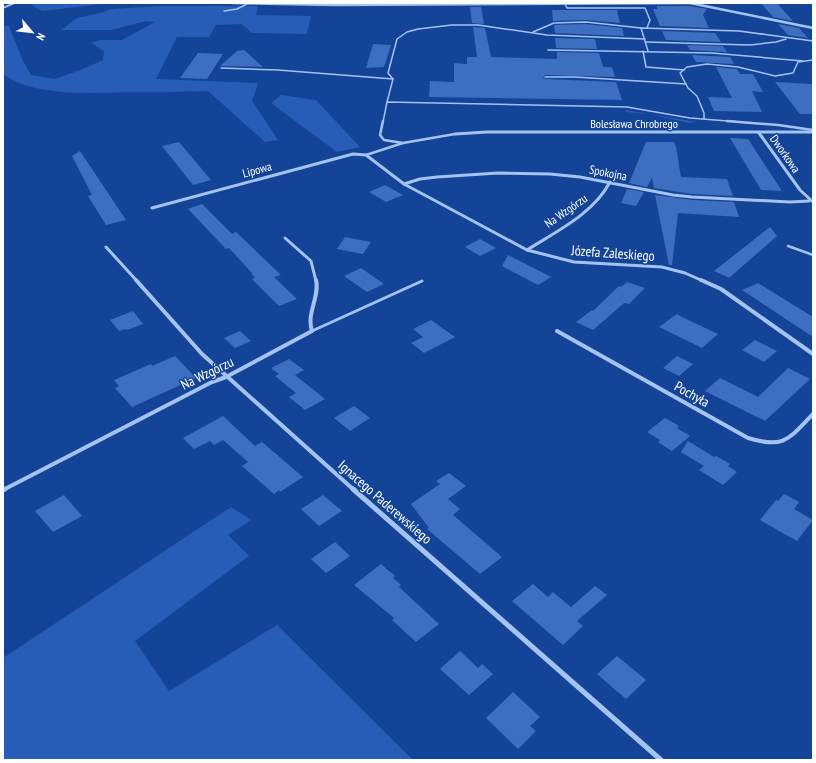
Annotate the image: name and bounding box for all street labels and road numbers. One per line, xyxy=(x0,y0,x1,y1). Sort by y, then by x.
street label: Bolesława Chrobrego xyxy=(590,116,678,131)
street label: Dworkowa xyxy=(767,132,804,176)
street label: Lipowa xyxy=(241,158,273,181)
street label: Spokojna xyxy=(588,162,628,184)
street label: Na Wzgórzu xyxy=(541,190,590,231)
street label: Józefa Zaleskiego xyxy=(570,241,655,265)
street label: Na Wzgórzu xyxy=(178,352,236,394)
street label: Pochyła xyxy=(671,377,713,411)
street label: Ignacego Paderewskiego xyxy=(334,456,436,548)

